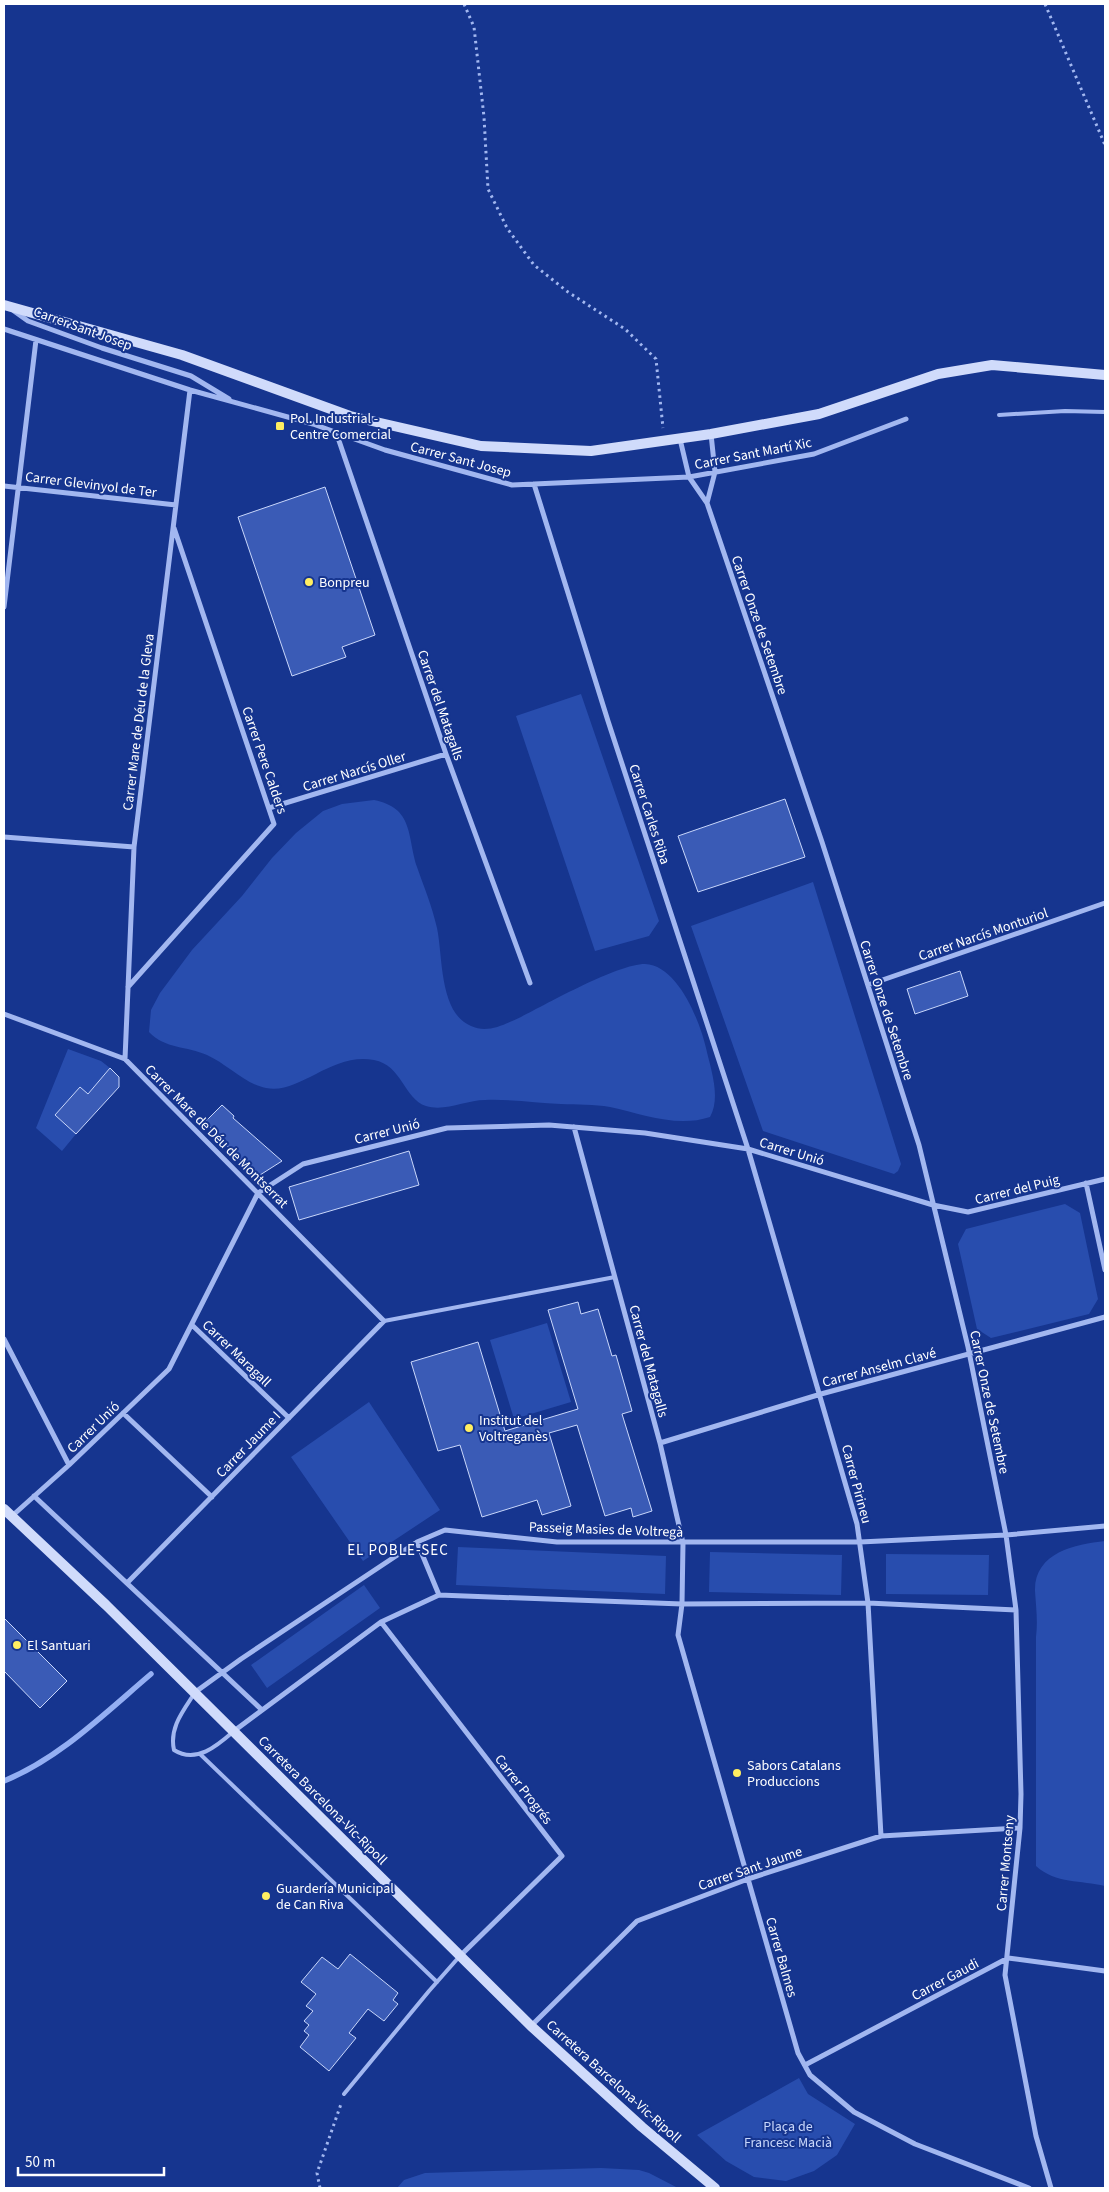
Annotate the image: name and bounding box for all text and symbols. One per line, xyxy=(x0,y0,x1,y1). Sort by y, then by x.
street label: Carrer Sant Josep xyxy=(30,302,135,356)
place label: Pol. Industrial - Centre Comercial xyxy=(290,409,392,445)
marker: Pol. Industrial - Centre Comercial xyxy=(274,420,286,432)
street label: Carrer Sant Martí Xic xyxy=(693,433,814,475)
street label: Carrer Sant Josep xyxy=(408,437,514,483)
street label: Carrer Glevinyol de Ter xyxy=(24,467,158,503)
street label: Carrer Onze de Setembre xyxy=(726,553,792,698)
place label: Bonpreu xyxy=(319,573,370,593)
marker: Bonpreu xyxy=(303,576,315,588)
street label: Carrer Mare de Déu de la Gleva xyxy=(118,633,160,812)
street label: Carrer del Matagalls xyxy=(412,647,468,763)
street label: Carrer Pere Calders xyxy=(236,704,292,817)
street label: Carrer Narcís Oller xyxy=(300,747,408,797)
street label: Carrer Carles Riba xyxy=(623,762,675,867)
street label: Carrer Narcís Monturiol xyxy=(916,903,1051,967)
street label: Carrer Onze de Setembre xyxy=(854,938,918,1083)
street label: Carrer Mare de Déu de Montserrat xyxy=(140,1060,293,1213)
street label: Carrer Unió xyxy=(352,1114,422,1150)
street label: Carrer Unió xyxy=(757,1133,827,1171)
street label: Carrer del Puig xyxy=(973,1170,1062,1210)
street label: Carrer del Matagalls xyxy=(623,1303,673,1420)
street label: Carrer Maragall xyxy=(197,1316,276,1392)
street label: Carrer Onze de Setembre xyxy=(964,1329,1014,1476)
street label: Carrer Anselm Clavé xyxy=(820,1343,939,1393)
street label: Carrer Unió xyxy=(63,1397,125,1458)
street label: Carrer Jaume I xyxy=(212,1407,286,1482)
place label: Institut del Voltreganès xyxy=(479,1411,548,1447)
marker: Institut del Voltreganès xyxy=(463,1422,475,1434)
street label: Carrer Pirineu xyxy=(836,1442,876,1526)
street label: Passeig Masies de Voltregà xyxy=(528,1517,683,1543)
district label: EL POBLE-SEC xyxy=(347,1540,449,1561)
place label: El Santuari xyxy=(27,1636,91,1656)
marker: El Santuari xyxy=(11,1639,23,1651)
street label: Carretera Barcelona-Vic-Ripoll xyxy=(253,1732,392,1870)
street label: Carrer Progrés xyxy=(489,1750,557,1829)
place label: Sabors Catalans Produccions xyxy=(747,1756,841,1792)
marker: Sabors Catalans Produccions xyxy=(731,1767,743,1779)
street label: Carrer Montseny xyxy=(992,1814,1020,1912)
street label: Carrer Sant Jaume xyxy=(696,1842,805,1896)
place label: Guardería Municipal de Can Riva xyxy=(276,1879,394,1915)
marker: Guardería Municipal de Can Riva xyxy=(260,1890,272,1902)
street label: Carrer Balmes xyxy=(760,1915,802,2000)
street label: Carrer Gaudi xyxy=(908,1954,983,2006)
street label: Carretera Barcelona-Vic-Ripoll xyxy=(541,2016,685,2148)
park label: Plaça de Francesc Macià xyxy=(744,2117,832,2153)
scale bar xyxy=(18,2144,164,2176)
text: 50 m xyxy=(25,2152,55,2173)

